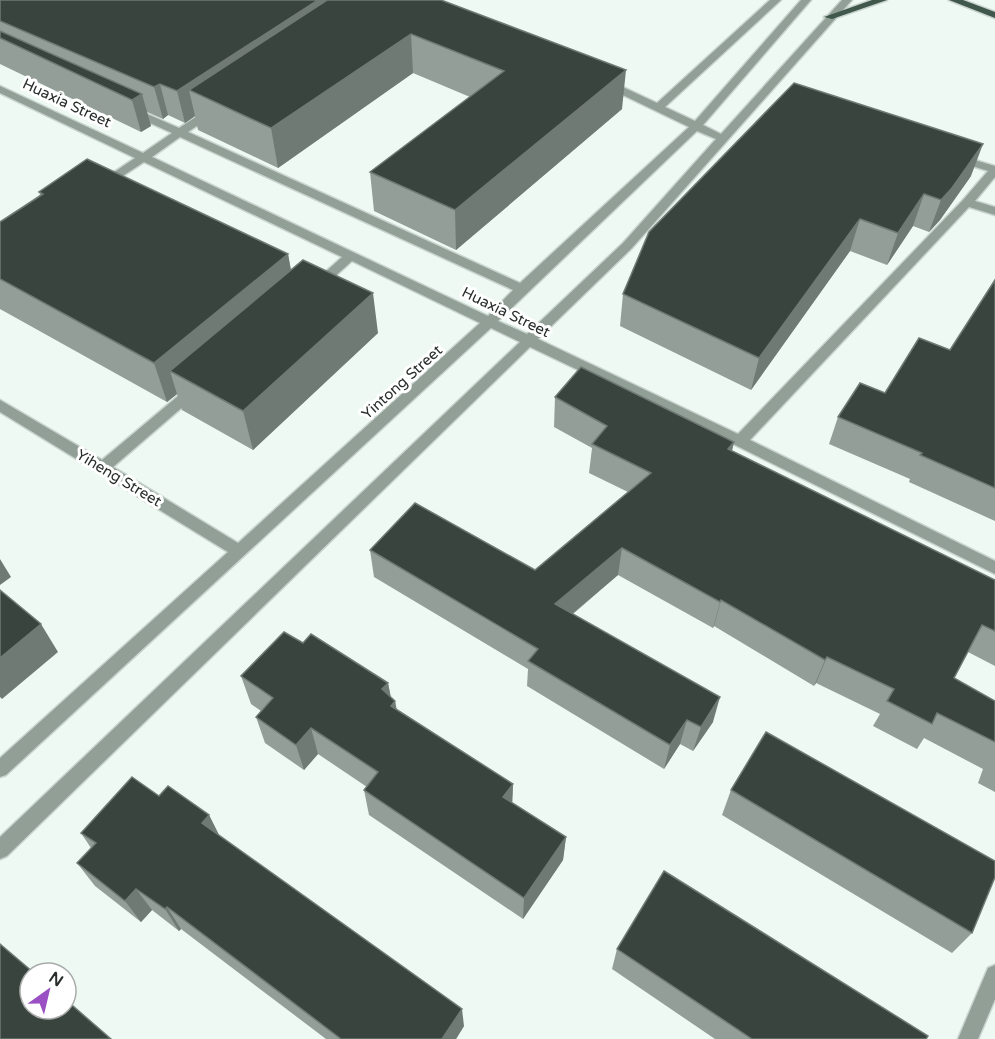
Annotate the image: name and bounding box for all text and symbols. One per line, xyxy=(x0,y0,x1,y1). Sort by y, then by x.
street label: Huaxia Street xyxy=(20,75,114,132)
street label: Huaxia Street xyxy=(459,283,553,341)
street label: Yintong Street xyxy=(358,341,446,423)
street label: Yiheng Street xyxy=(73,446,165,511)
north arrow xyxy=(18,961,78,1021)
text: N xyxy=(45,968,67,991)

